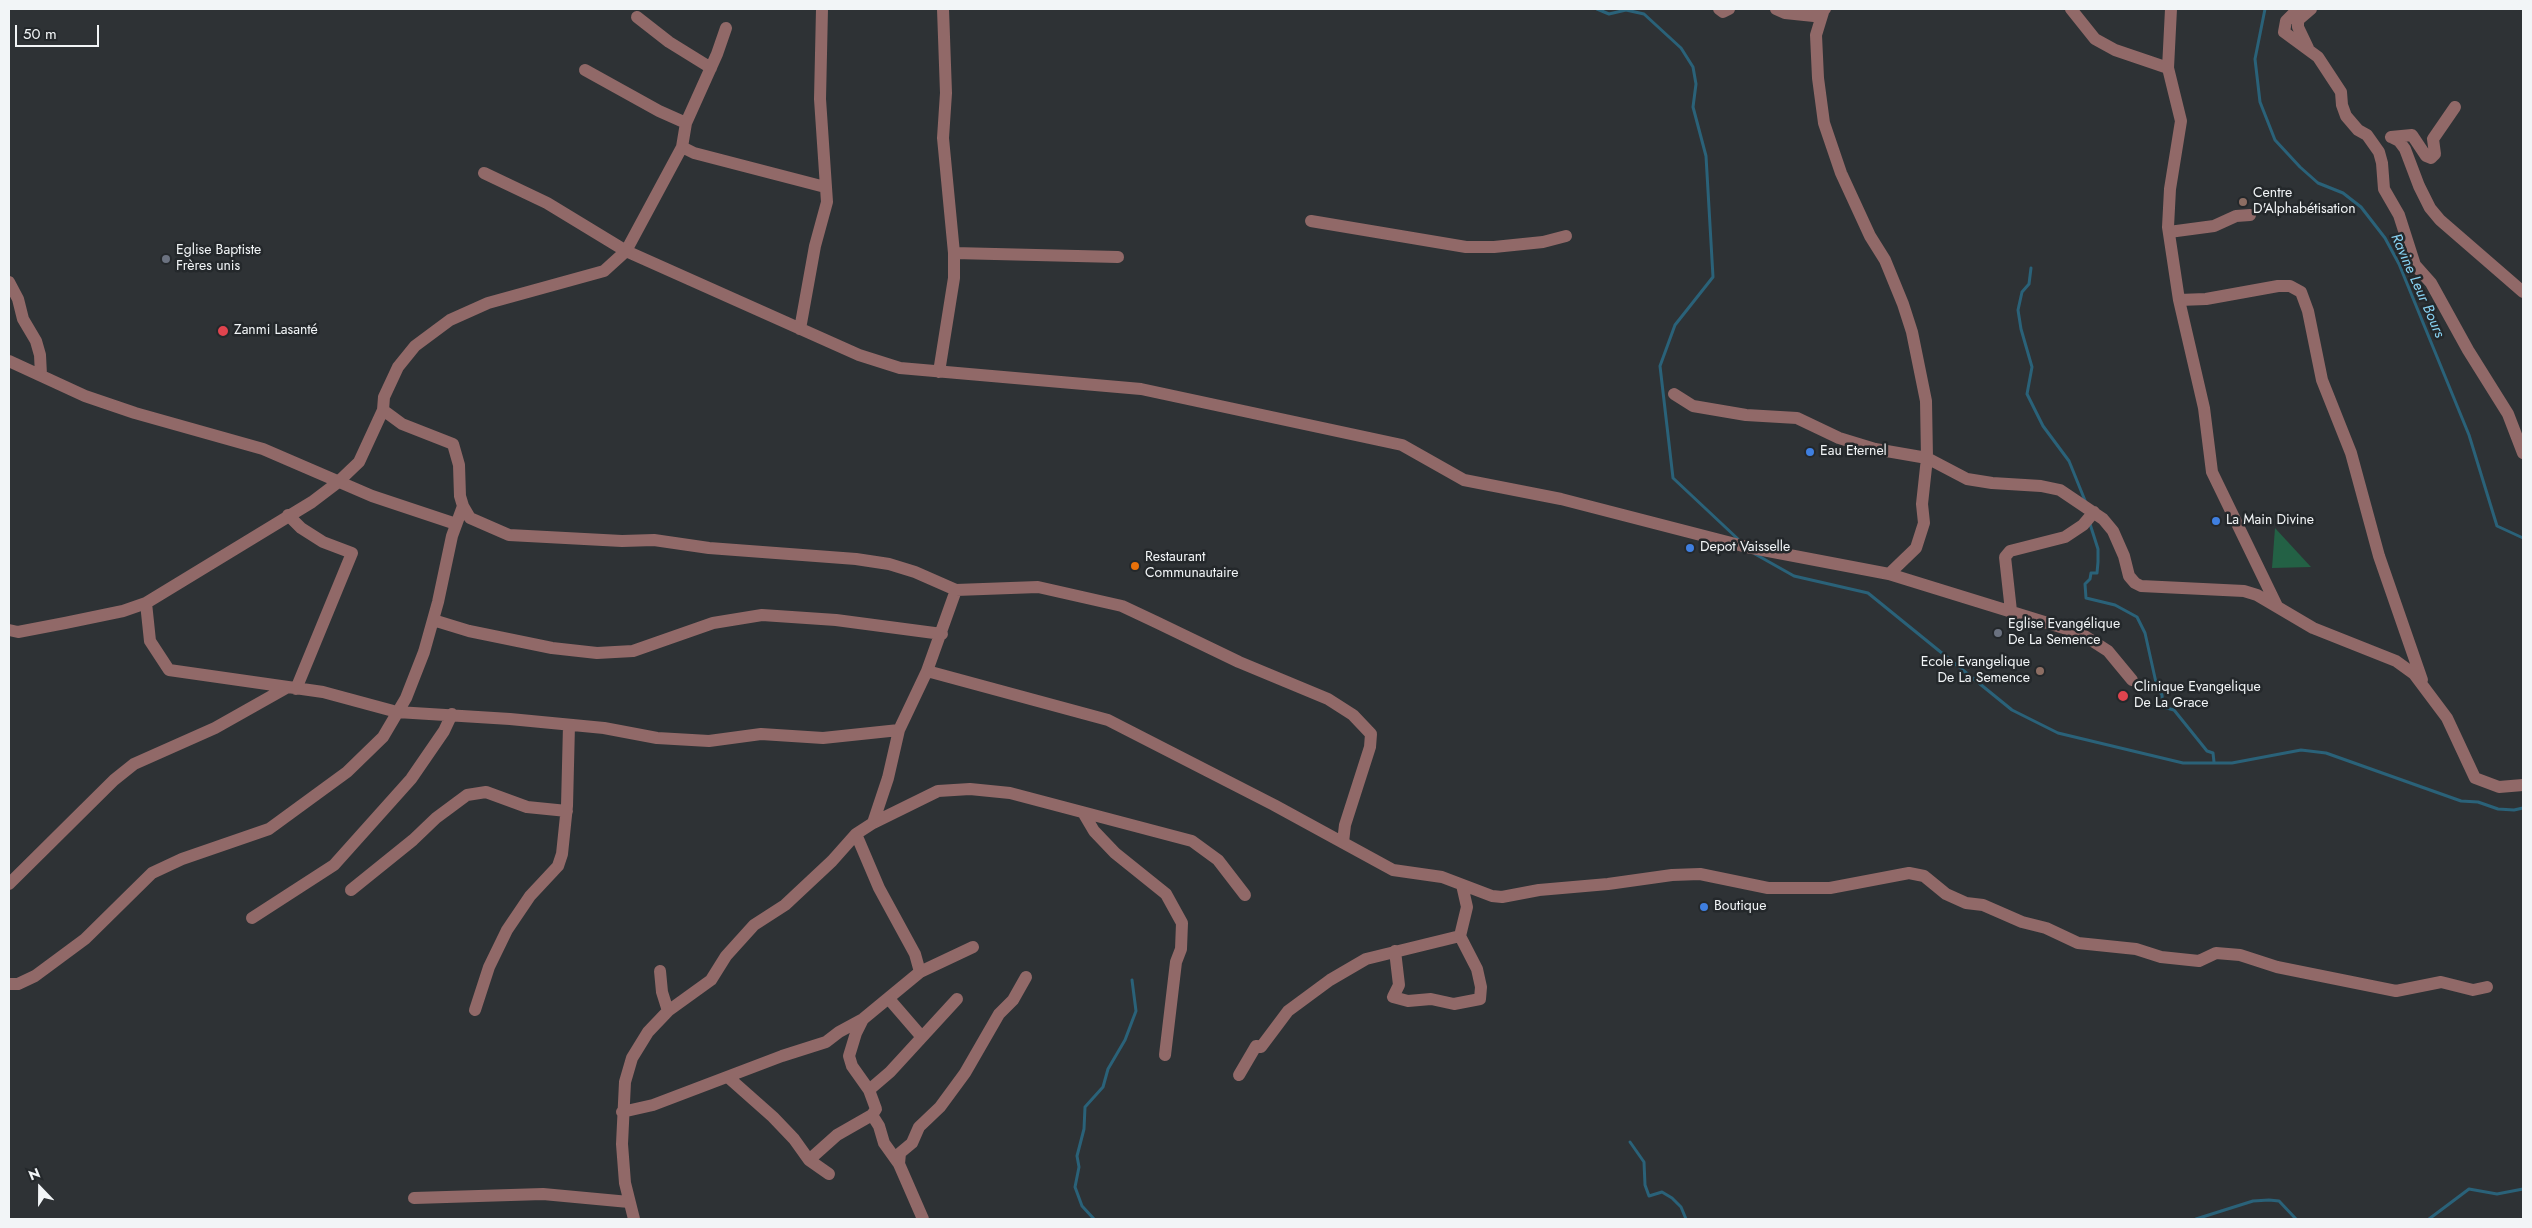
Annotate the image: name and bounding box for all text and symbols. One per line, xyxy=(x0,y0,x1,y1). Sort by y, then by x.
scale bar xyxy=(18,15,101,47)
text: 50 m xyxy=(23,23,57,45)
place label: Centre D'Alphabétisation xyxy=(2253,186,2355,218)
marker: Centre D'Alphabétisation xyxy=(2237,196,2249,208)
water label: Ravine Leur Bours xyxy=(2386,231,2448,341)
place label: Eglise Baptiste Frères unis xyxy=(176,243,261,276)
marker: Eglise Baptiste Frères unis xyxy=(160,253,172,265)
place label: Zanmi Lasanté xyxy=(234,323,318,339)
marker: Zanmi Lasanté xyxy=(216,324,230,338)
place label: Eau Eternel xyxy=(1820,444,1887,460)
marker: Eau Eternel xyxy=(1804,446,1816,458)
place label: La Main Divine xyxy=(2226,513,2314,529)
marker: La Main Divine xyxy=(2210,515,2222,527)
place label: Depot Vaisselle xyxy=(1700,540,1790,556)
marker: Depot Vaisselle xyxy=(1684,542,1696,554)
place label: Restaurant Communautaire xyxy=(1145,550,1238,582)
marker: Restaurant Communautaire xyxy=(1129,560,1141,572)
place label: Eglise Evangélique De La Semence xyxy=(2008,617,2120,650)
marker: Eglise Evangélique De La Semence xyxy=(1992,627,2004,639)
place label: Ecole Evangelique De La Semence xyxy=(1921,655,2030,688)
marker: Ecole Evangelique De La Semence xyxy=(2034,665,2046,677)
place label: Clinique Evangelique De La Grace xyxy=(2134,680,2261,712)
marker: Clinique Evangelique De La Grace xyxy=(2116,689,2130,703)
place label: Boutique xyxy=(1714,899,1766,915)
marker: Boutique xyxy=(1698,901,1710,913)
north arrow xyxy=(15,1163,65,1213)
text: N xyxy=(25,1163,43,1185)

